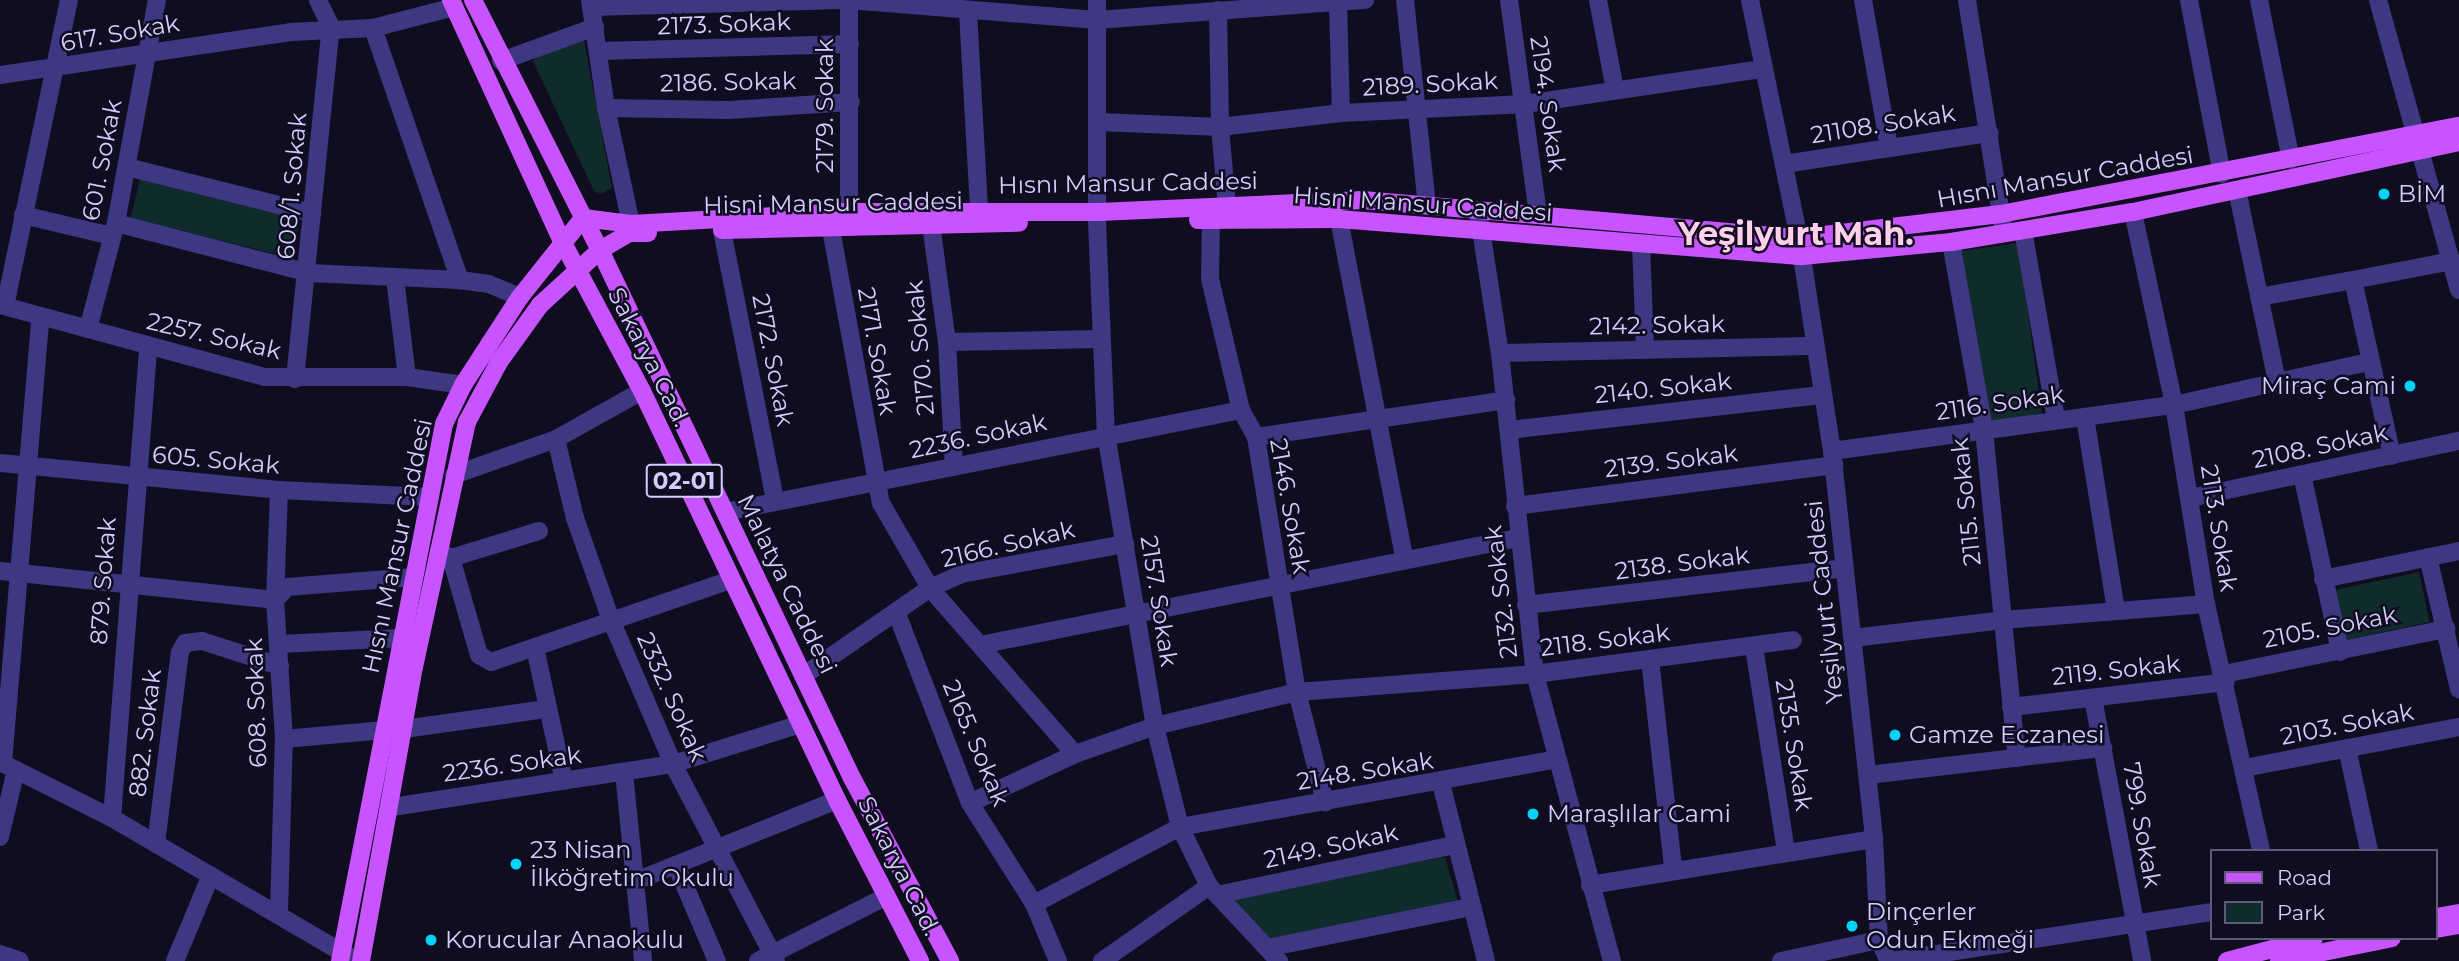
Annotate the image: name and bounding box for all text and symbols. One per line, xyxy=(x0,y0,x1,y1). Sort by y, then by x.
street label: 2173. Sokak xyxy=(657,7,791,41)
street label: 617. Sokak xyxy=(58,8,182,58)
street label: 2194. Sokak xyxy=(1524,34,1572,174)
street label: 2179. Sokak xyxy=(811,39,839,173)
street label: 2186. Sokak xyxy=(660,66,796,98)
street label: 2189. Sokak xyxy=(1361,66,1499,102)
street label: 601. Sokak xyxy=(76,97,128,223)
street label: 21108. Sokak xyxy=(1809,98,1957,150)
street label: 608/1. Sokak xyxy=(271,112,313,260)
street label: Hısnı Mansur Caddesi xyxy=(1935,140,2195,214)
street label: Hısnı Mansur Caddesi xyxy=(998,166,1258,200)
place label: BİM xyxy=(2398,180,2446,208)
street label: Hisni Mansur Caddesi xyxy=(1292,181,1554,227)
street label: Hisni Mansur Caddesi xyxy=(703,186,963,220)
marker: BİM xyxy=(2376,186,2392,202)
district label: Yeşilyurt Mah. xyxy=(1678,215,1914,253)
street label: 2170. Sokak xyxy=(900,279,940,417)
street label: Sakarya Cad. xyxy=(602,283,696,431)
street label: 2171. Sokak xyxy=(852,285,902,417)
street label: 2172. Sokak xyxy=(746,291,800,429)
street label: 2257. Sokak xyxy=(144,307,284,365)
street label: 2142. Sokak xyxy=(1589,309,1725,341)
street label: 2140. Sokak xyxy=(1593,366,1733,410)
place label: Miraç Cami xyxy=(2261,372,2396,400)
marker: Miraç Cami xyxy=(2402,378,2418,394)
street label: 2116. Sokak xyxy=(1934,380,2066,426)
street label: 2236. Sokak xyxy=(907,407,1049,465)
street label: Hısnı Mansur Caddesi xyxy=(356,416,438,676)
street label: 2108. Sokak xyxy=(2250,418,2390,474)
street label: 2146. Sokak xyxy=(1264,436,1316,576)
street label: 2115. Sokak xyxy=(1945,437,1987,567)
street label: 2139. Sokak xyxy=(1603,439,1739,483)
street label: 605. Sokak xyxy=(151,440,281,480)
road number: 02-01 xyxy=(646,461,722,500)
street label: 2113. Sokak xyxy=(2195,462,2243,594)
street label: Malatya Caddesi xyxy=(731,490,843,678)
street label: Yeşilyurt Caddesi xyxy=(1799,499,1849,705)
street label: 2166. Sokak xyxy=(939,515,1077,573)
street label: 879. Sokak xyxy=(84,516,122,646)
street label: 2132. Sokak xyxy=(1479,524,1523,660)
street label: 2157. Sokak xyxy=(1134,533,1184,669)
street label: 2138. Sokak xyxy=(1613,540,1751,586)
street label: 2105. Sokak xyxy=(2261,600,2399,654)
street label: 2118. Sokak xyxy=(1539,618,1671,662)
street label: 2332. Sokak xyxy=(631,628,713,766)
street label: 608. Sokak xyxy=(239,638,273,768)
street label: 2119. Sokak xyxy=(2050,649,2182,691)
street label: 882. Sokak xyxy=(123,668,167,798)
street label: 2165. Sokak xyxy=(937,676,1015,810)
street label: 2135. Sokak xyxy=(1769,677,1819,813)
street label: 2103. Sokak xyxy=(2278,697,2416,751)
place label: Gamze Eczanesi xyxy=(1909,721,2105,749)
marker: Gamze Eczanesi xyxy=(1887,727,1903,743)
street label: 2236. Sokak xyxy=(441,740,583,788)
street label: 2148. Sokak xyxy=(1295,746,1435,796)
street label: 799. Sokak xyxy=(2117,760,2167,890)
street label: Sakarya Cad. xyxy=(852,792,946,940)
place label: Maraşlılar Cami xyxy=(1547,800,1731,828)
marker: Maraşlılar Cami xyxy=(1525,806,1541,822)
street label: 2149. Sokak xyxy=(1261,818,1401,874)
place label: 23 Nisan İlköğretim Okulu xyxy=(530,836,734,892)
legend xyxy=(2210,849,2438,940)
marker: 23 Nisan İlköğretim Okulu xyxy=(508,856,524,872)
text: Road xyxy=(2277,865,2332,890)
place label: Dinçerler Odun Ekmeği xyxy=(1866,898,2034,954)
text: Park xyxy=(2277,900,2325,925)
marker: Dinçerler Odun Ekmeği xyxy=(1844,918,1860,934)
place label: Korucular Anaokulu xyxy=(445,926,684,954)
marker: Korucular Anaokulu xyxy=(423,932,439,948)

